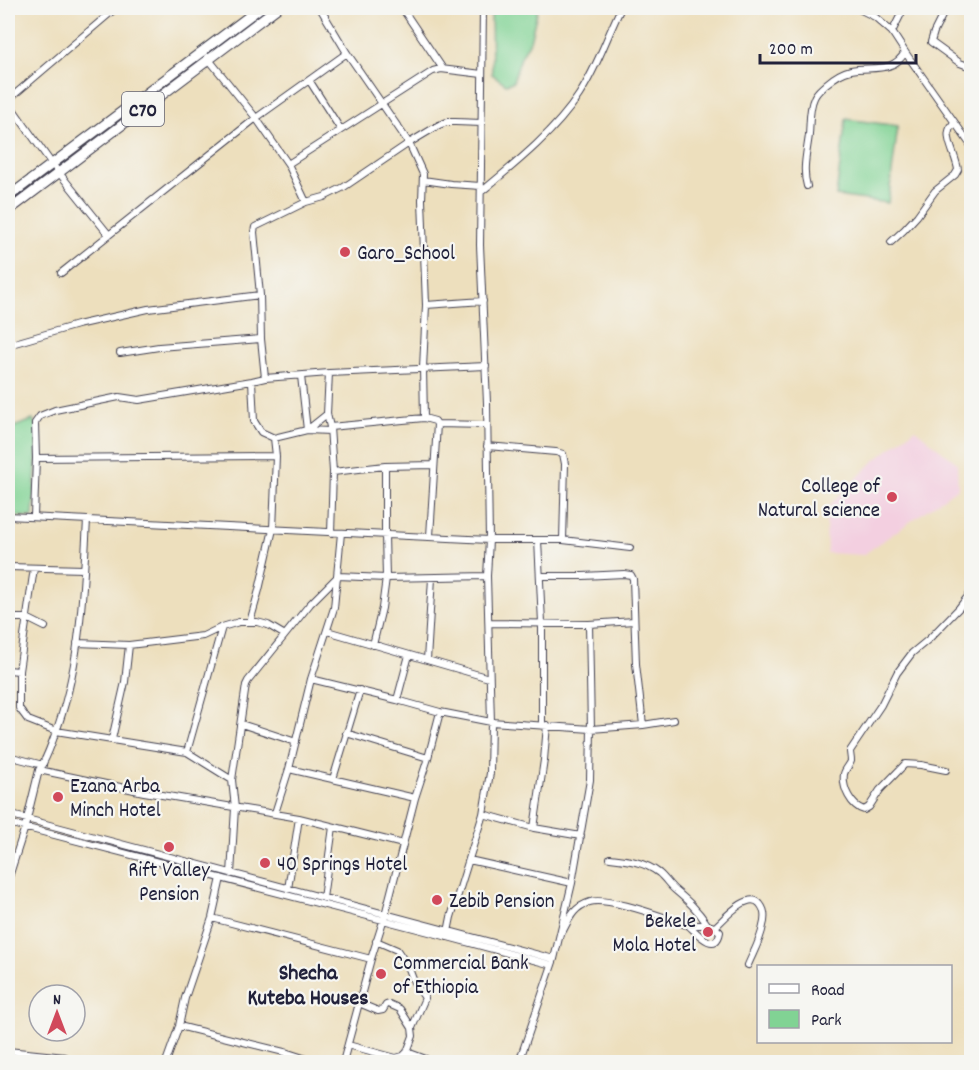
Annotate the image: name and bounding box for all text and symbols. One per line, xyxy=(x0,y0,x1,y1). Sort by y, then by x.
scale bar xyxy=(760,27,916,65)
text: 200 m xyxy=(769,38,813,63)
road number: C70 xyxy=(122,92,164,126)
place label: Garo_School xyxy=(357,240,455,270)
marker: Garo_School xyxy=(338,245,352,259)
place label: College of Natural science xyxy=(758,473,881,527)
marker: College of Natural science xyxy=(885,490,899,504)
place label: Ezana Arba Minch Hotel xyxy=(70,773,161,827)
marker: Ezana Arba Minch Hotel xyxy=(51,790,65,804)
marker: Rift Valley Pension xyxy=(162,840,176,854)
place label: 40 Springs Hotel xyxy=(277,851,407,881)
marker: 40 Springs Hotel xyxy=(258,856,272,870)
place label: Rift Valley Pension xyxy=(128,857,210,911)
place label: Zebib Pension xyxy=(449,888,555,918)
marker: Zebib Pension xyxy=(430,893,444,907)
place label: Bekele Mola Hotel xyxy=(613,908,696,962)
marker: Bekele Mola Hotel xyxy=(701,925,715,939)
place label: Commercial Bank of Ethiopia xyxy=(393,950,529,1004)
district label: Shecha Kuteba Houses xyxy=(247,959,369,1015)
legend xyxy=(757,965,952,1043)
marker: Commercial Bank of Ethiopia xyxy=(374,967,388,981)
text: Road xyxy=(811,979,845,1004)
north arrow xyxy=(27,983,87,1043)
text: N xyxy=(53,989,61,1012)
text: Park xyxy=(811,1009,842,1034)

